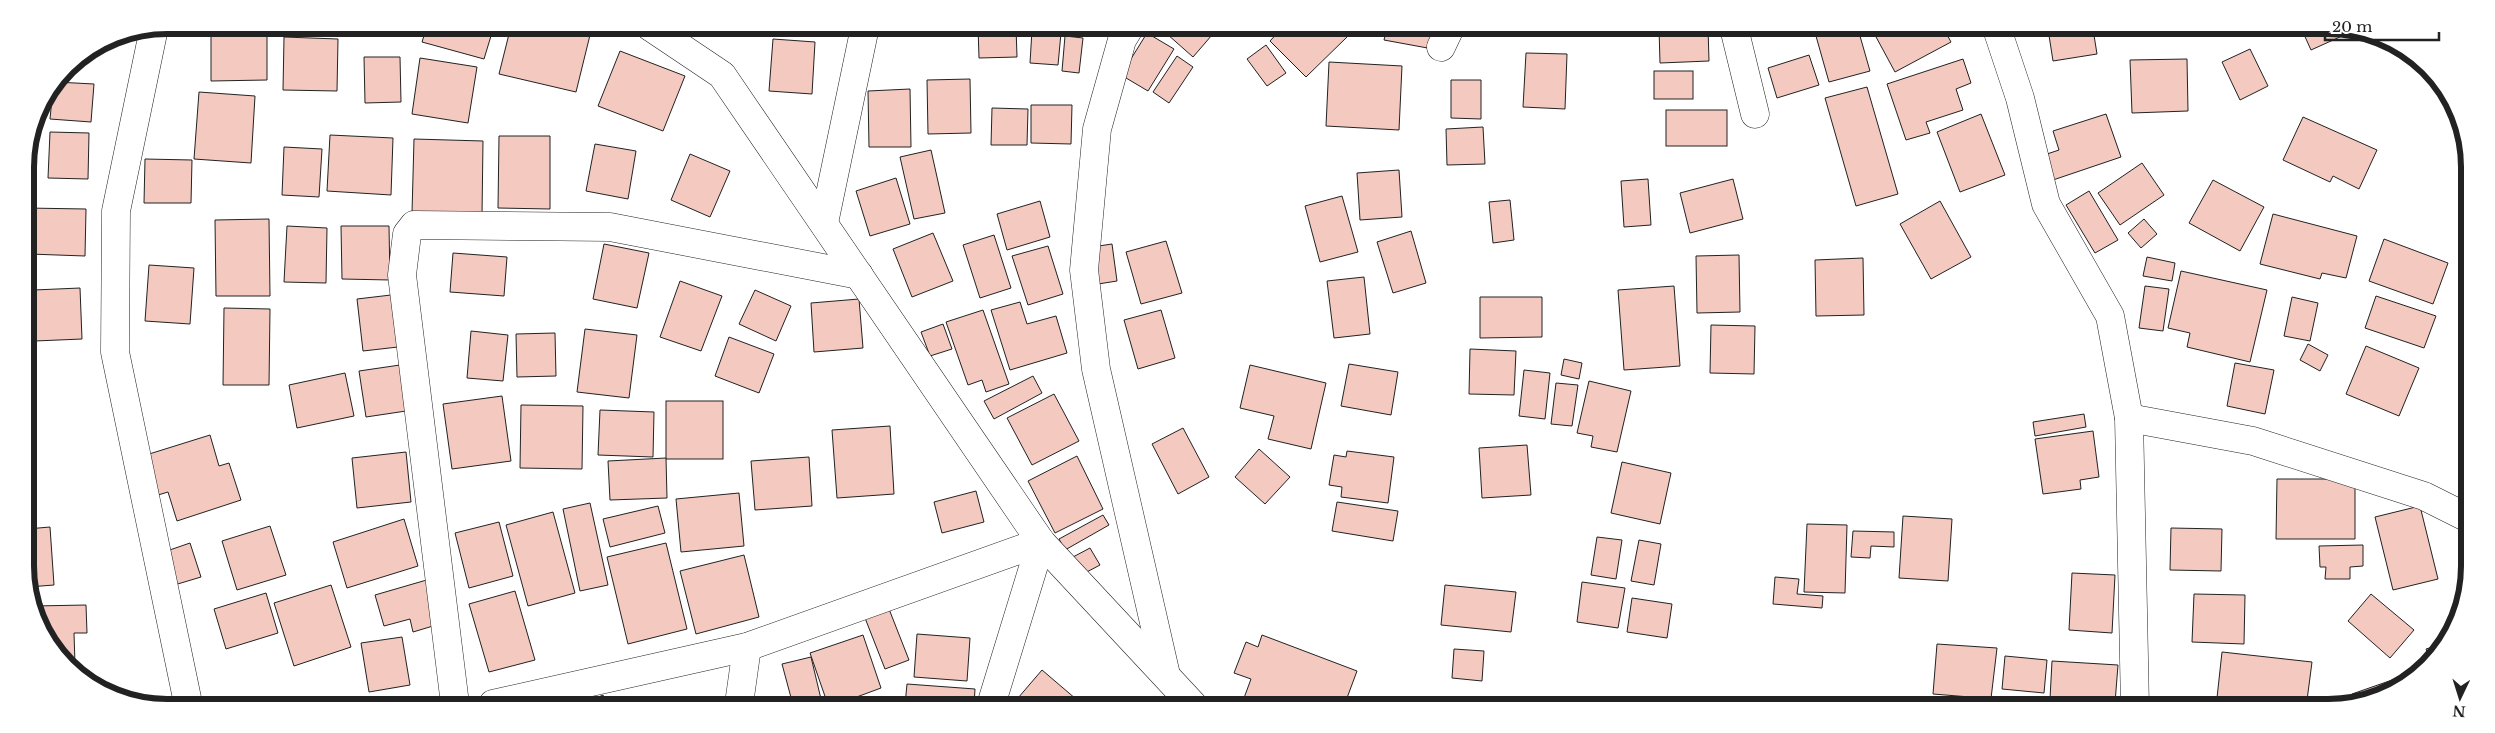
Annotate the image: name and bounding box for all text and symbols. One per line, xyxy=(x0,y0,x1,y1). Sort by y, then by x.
scale bar xyxy=(2325,10,2439,42)
text: 20 m xyxy=(2332,17,2372,36)
north arrow xyxy=(2435,673,2485,723)
text: N xyxy=(2452,702,2466,720)

